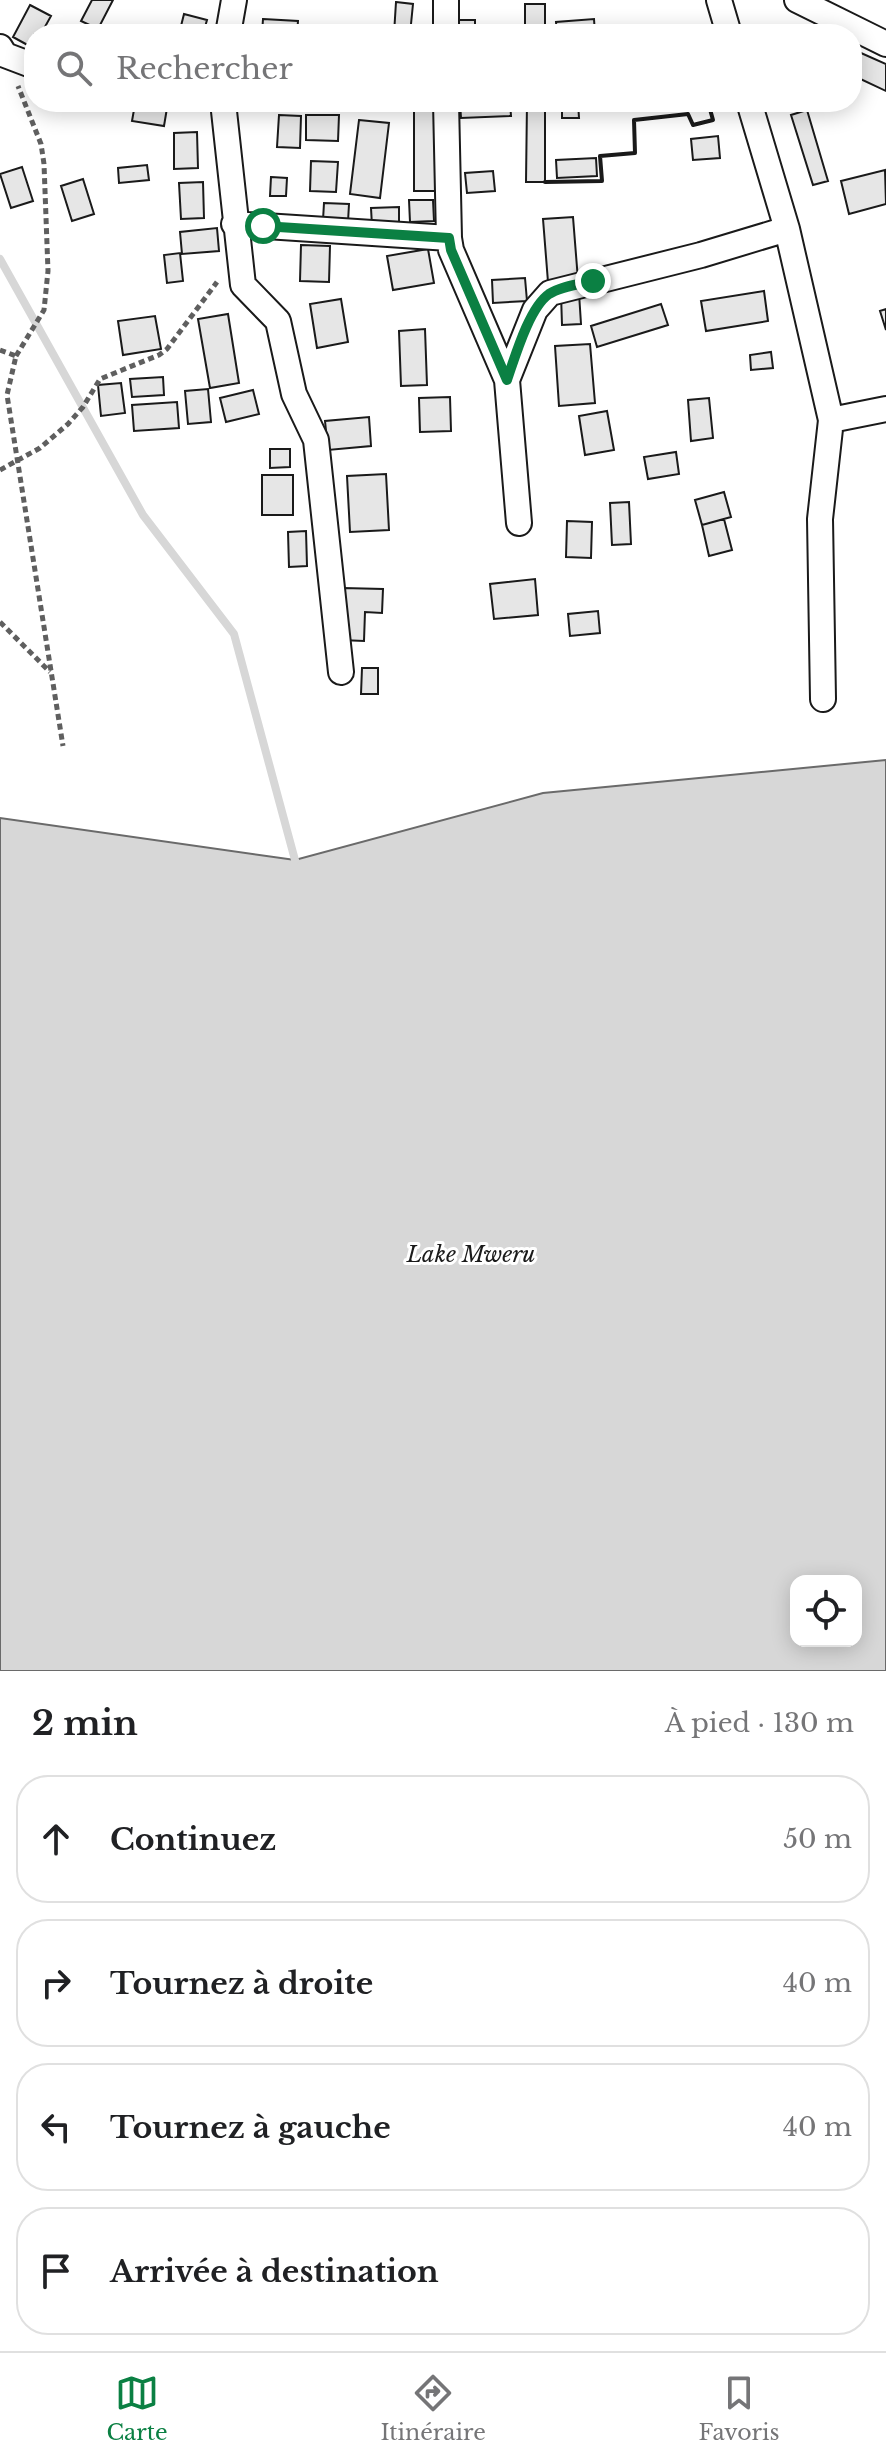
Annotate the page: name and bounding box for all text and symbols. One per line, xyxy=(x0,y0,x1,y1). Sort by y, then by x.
search box xyxy=(24,24,862,112)
icon: search xyxy=(52,46,96,90)
text: Rechercher xyxy=(116,50,293,87)
route start xyxy=(245,208,281,244)
route end xyxy=(575,263,611,299)
water label: Lake Mweru xyxy=(406,1241,535,1268)
map controls xyxy=(790,1575,862,1647)
button: locate xyxy=(790,1575,862,1647)
text: 2 min xyxy=(32,1702,138,1744)
text: À pied · 130 m xyxy=(665,1707,854,1739)
icon: ahead xyxy=(34,1817,78,1861)
text: Continuez xyxy=(110,1821,276,1858)
text: 50 m xyxy=(783,1823,852,1855)
icon: right xyxy=(34,1961,78,2005)
text: Tournez à droite xyxy=(110,1965,373,2002)
text: 40 m xyxy=(783,1967,852,1999)
icon: left xyxy=(34,2105,78,2149)
text: Tournez à gauche xyxy=(110,2109,391,2146)
text: 40 m xyxy=(783,2111,852,2143)
icon: arrive xyxy=(34,2249,78,2293)
text: Arrivée à destination xyxy=(110,2253,439,2290)
tab: Carte xyxy=(106,2371,168,2446)
tab: Itinéraire xyxy=(380,2371,486,2446)
tab: Favoris xyxy=(699,2371,780,2446)

